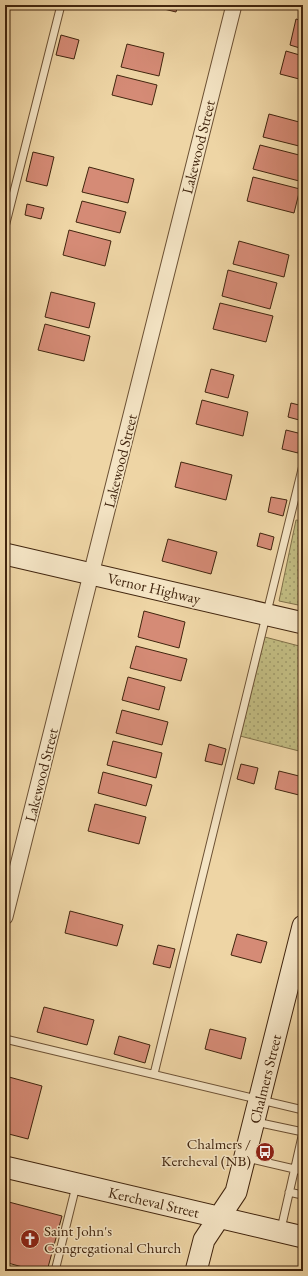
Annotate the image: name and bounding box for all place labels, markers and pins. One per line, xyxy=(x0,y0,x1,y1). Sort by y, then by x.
place label: Chalmers / Kercheval (NB) xyxy=(161,1134,251,1170)
bus stop icon: Chalmers / Kercheval (NB) xyxy=(254,1141,276,1163)
place label: Saint John's Congregational Church xyxy=(44,1221,182,1257)
church icon: Saint John's Congregational Church xyxy=(19,1228,41,1250)

